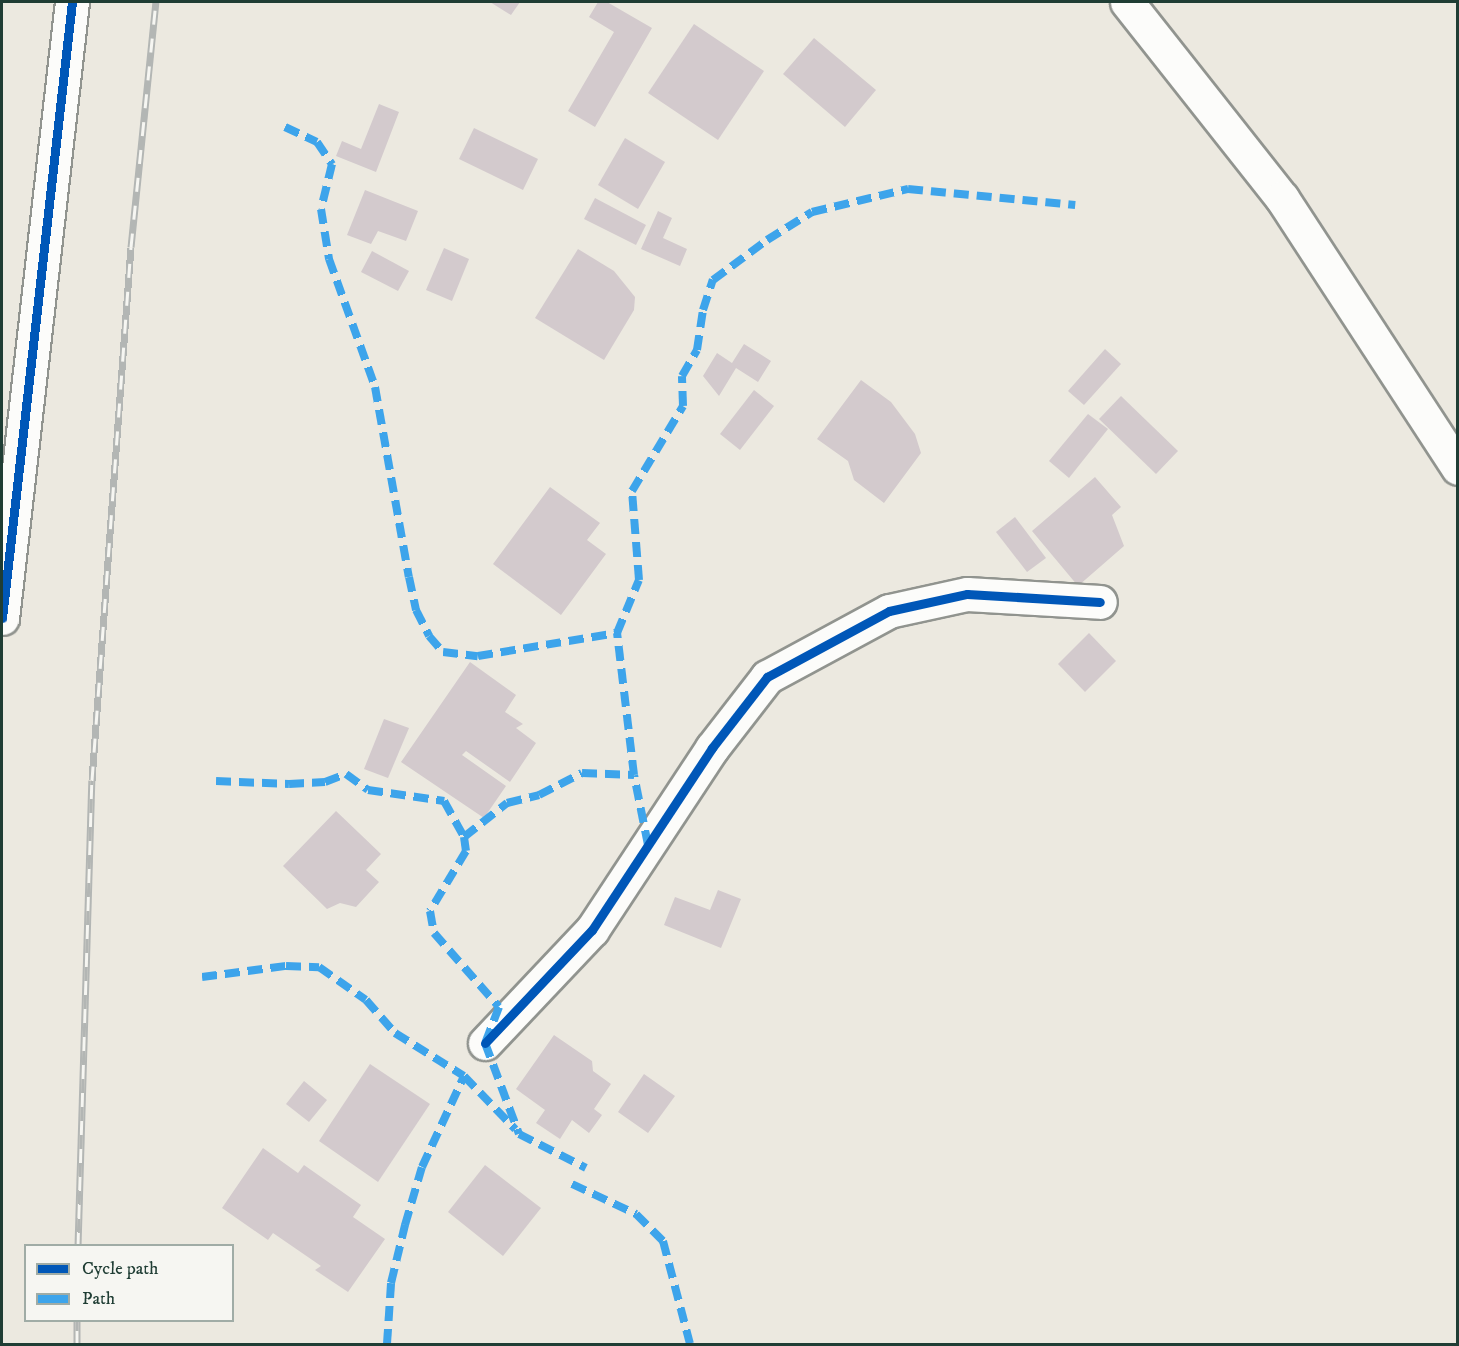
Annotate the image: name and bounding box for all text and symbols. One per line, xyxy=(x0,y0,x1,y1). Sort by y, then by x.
legend xyxy=(24,1244,234,1322)
text: Cycle path xyxy=(82,1258,159,1280)
text: Path xyxy=(82,1288,115,1310)

